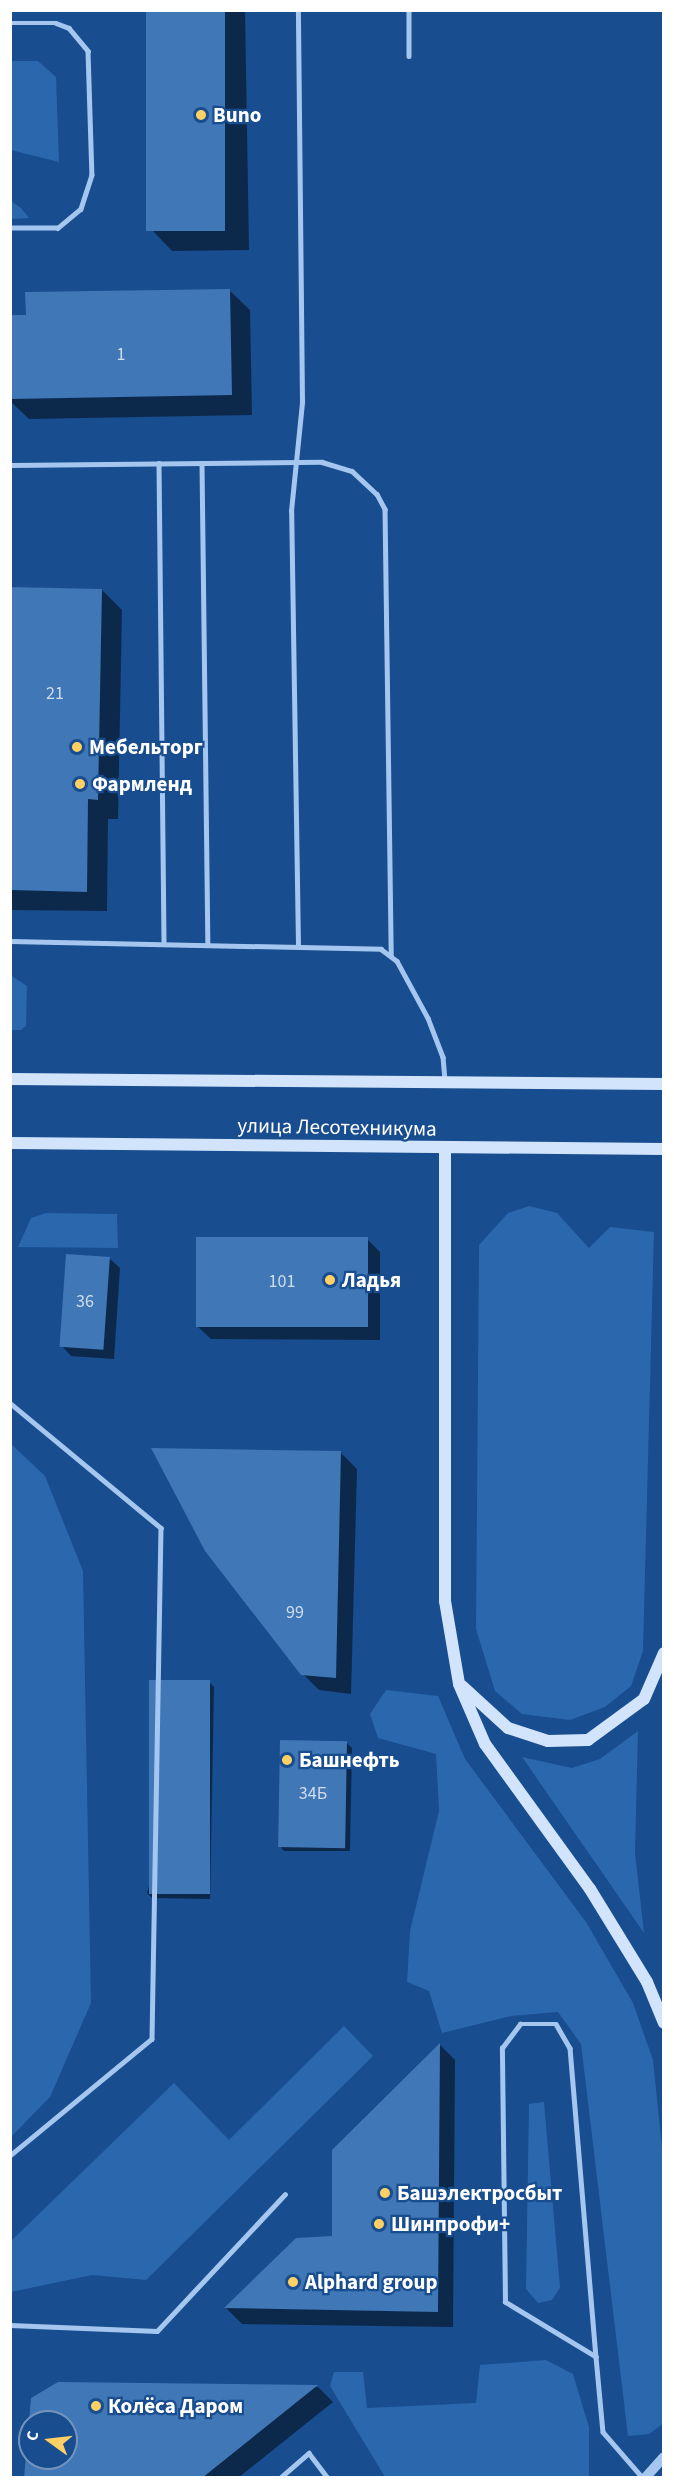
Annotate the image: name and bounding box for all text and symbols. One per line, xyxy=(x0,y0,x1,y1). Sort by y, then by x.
place label: Buno xyxy=(213,102,261,128)
marker: Buno xyxy=(194,108,208,122)
house number: 1 xyxy=(117,344,125,366)
house number: 21 xyxy=(46,683,64,705)
place label: Мебельторг xyxy=(89,734,203,760)
marker: Мебельторг xyxy=(70,740,84,754)
place label: Фармленд xyxy=(92,771,192,797)
marker: Фармленд xyxy=(73,777,87,791)
street label: улица Лесотехникума xyxy=(237,1113,437,1141)
place label: Ладья xyxy=(342,1267,401,1293)
house number: 101 xyxy=(269,1271,295,1293)
marker: Ладья xyxy=(323,1273,337,1287)
house number: 36 xyxy=(76,1291,94,1313)
house number: 99 xyxy=(286,1602,304,1624)
place label: Башнефть xyxy=(299,1747,400,1773)
marker: Башнефть xyxy=(280,1753,294,1767)
house number: 34Б xyxy=(299,1783,327,1805)
place label: Башэлектросбыт xyxy=(397,2180,562,2206)
marker: Башэлектросбыт xyxy=(378,2186,392,2200)
place label: Шинпрофи+ xyxy=(391,2211,510,2237)
marker: Шинпрофи+ xyxy=(372,2217,386,2231)
place label: Alphard group xyxy=(305,2269,437,2295)
marker: Alphard group xyxy=(286,2275,300,2289)
place label: Колёса Даром xyxy=(108,2393,243,2419)
marker: Колёса Даром xyxy=(89,2399,103,2413)
north arrow xyxy=(18,2410,78,2470)
text: С xyxy=(21,2429,44,2443)

